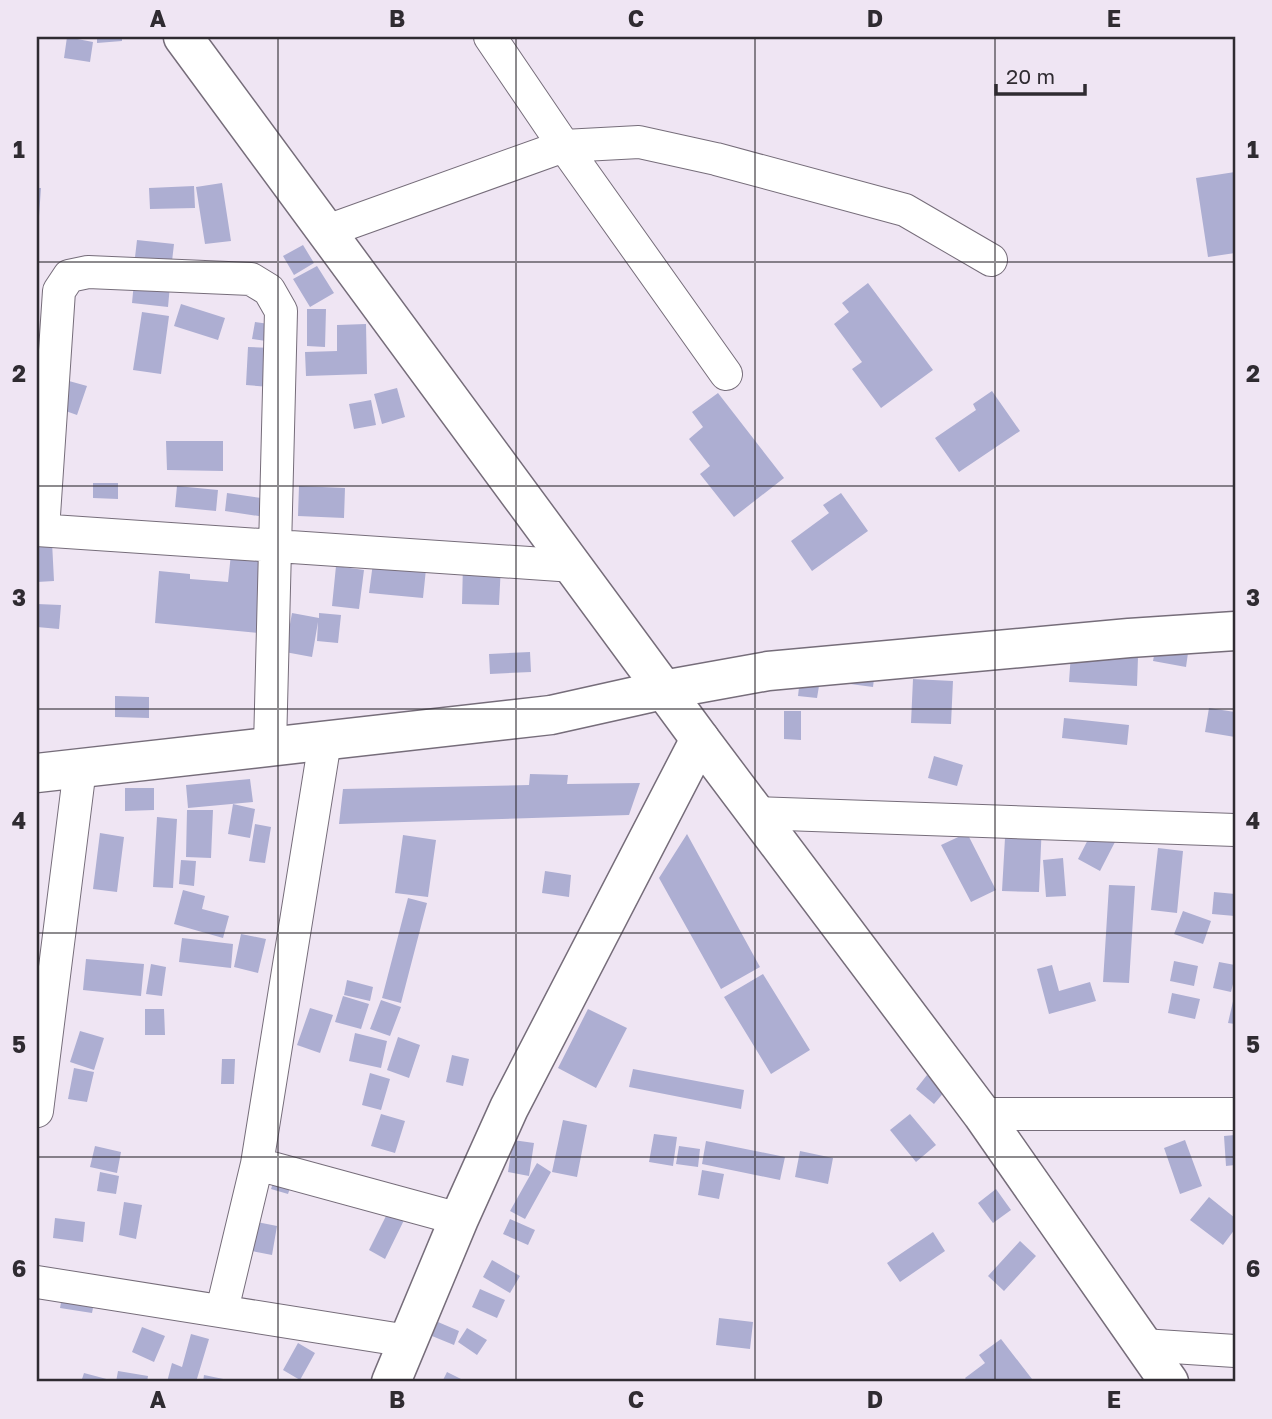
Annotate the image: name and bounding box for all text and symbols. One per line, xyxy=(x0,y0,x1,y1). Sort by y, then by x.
text: A xyxy=(150,4,167,32)
text: B xyxy=(389,4,405,32)
text: C xyxy=(628,4,644,32)
text: D xyxy=(867,4,883,32)
text: E xyxy=(1107,4,1121,32)
scale bar xyxy=(996,52,1085,96)
text: 20 m xyxy=(1006,63,1055,89)
text: 1 xyxy=(13,135,25,163)
text: 1 xyxy=(1247,135,1259,163)
text: 2 xyxy=(12,359,26,387)
text: 2 xyxy=(1246,359,1260,387)
text: 3 xyxy=(12,583,26,611)
text: 3 xyxy=(1246,583,1260,611)
text: 4 xyxy=(12,806,26,834)
text: 4 xyxy=(1246,806,1260,834)
text: 5 xyxy=(12,1030,26,1058)
text: 5 xyxy=(1246,1030,1260,1058)
text: 6 xyxy=(12,1254,26,1282)
text: 6 xyxy=(1246,1254,1260,1282)
text: A xyxy=(150,1385,167,1413)
text: B xyxy=(389,1385,405,1413)
text: C xyxy=(628,1385,644,1413)
text: D xyxy=(867,1385,883,1413)
text: E xyxy=(1107,1385,1121,1413)

